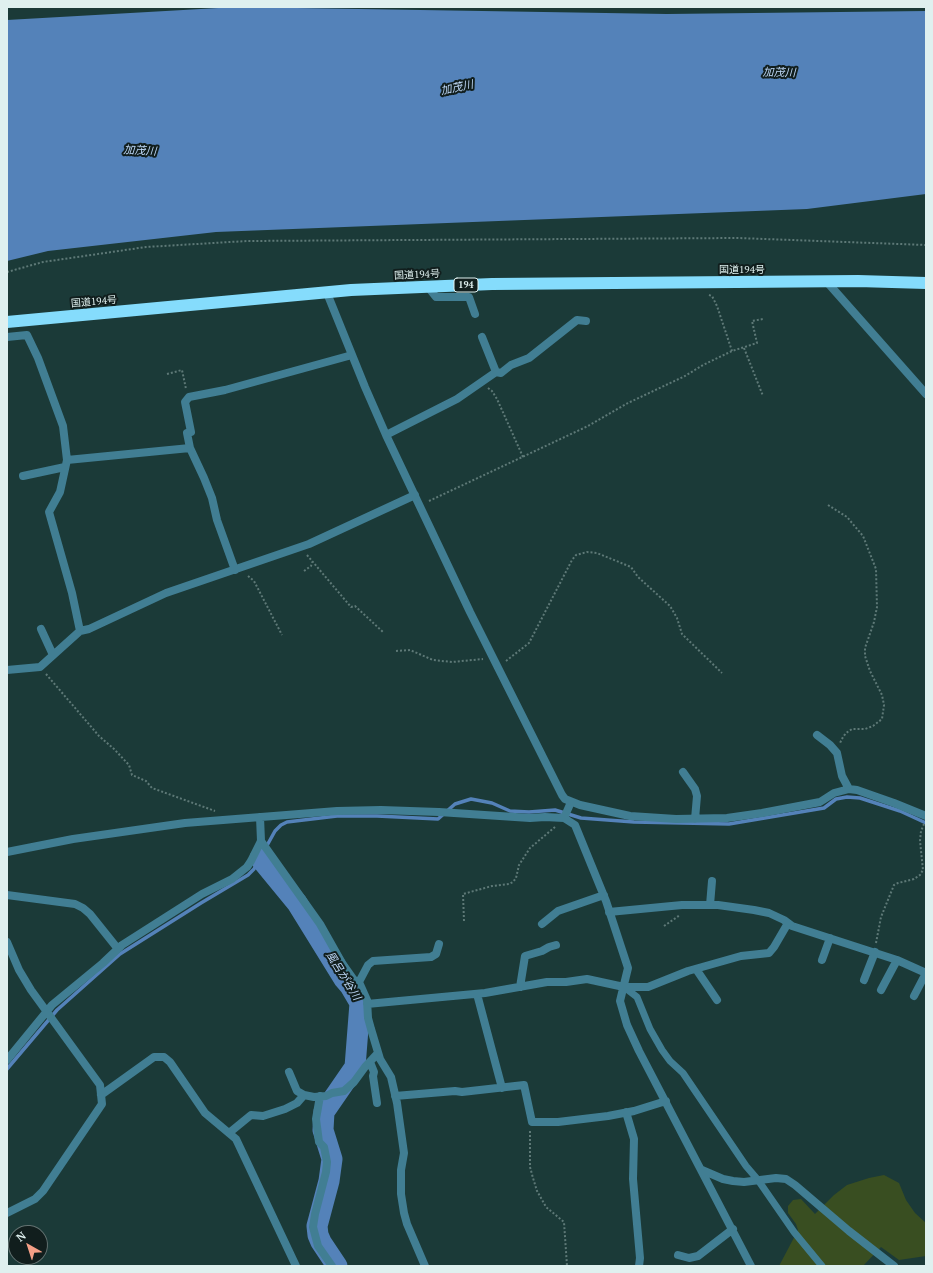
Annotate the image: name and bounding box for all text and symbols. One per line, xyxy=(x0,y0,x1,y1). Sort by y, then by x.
water label: 加茂川 xyxy=(762,66,796,80)
water label: 加茂川 xyxy=(439,78,475,98)
water label: 加茂川 xyxy=(123,144,157,158)
street label: 国道194号 xyxy=(719,264,765,276)
street label: 国道194号 xyxy=(394,268,440,282)
road number: 194 xyxy=(454,278,478,292)
street label: 国道194号 xyxy=(71,294,117,310)
water label: 風呂が谷川 xyxy=(323,949,363,1003)
north arrow xyxy=(8,1225,48,1265)
text: N xyxy=(13,1228,29,1245)

